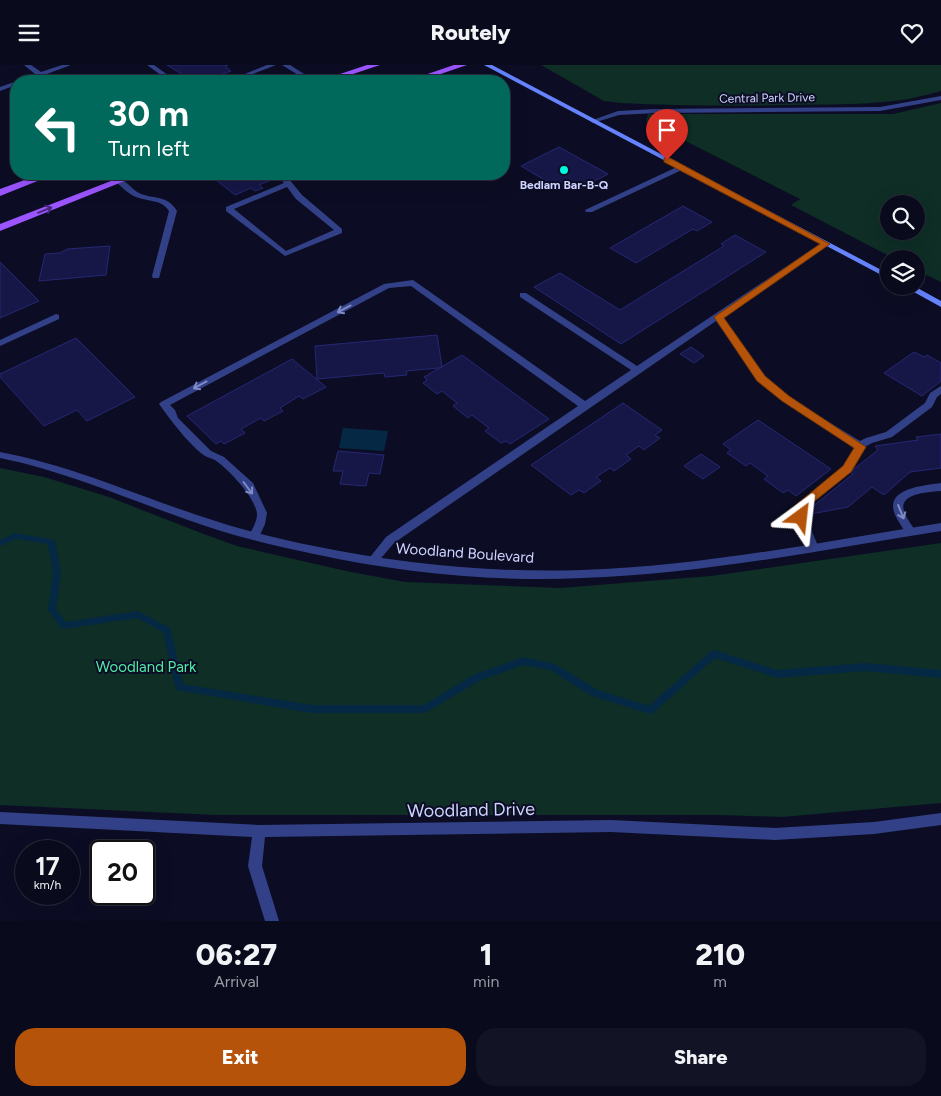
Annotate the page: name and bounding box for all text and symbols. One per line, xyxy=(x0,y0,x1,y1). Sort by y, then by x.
icon: menu xyxy=(15,19,43,47)
text: Routely xyxy=(431,19,510,46)
icon: heart xyxy=(898,19,926,47)
street label: Central Park Drive xyxy=(719,90,815,106)
text: 30 m xyxy=(108,93,189,135)
icon: left xyxy=(25,95,90,160)
pin xyxy=(646,109,688,160)
icon: arrive xyxy=(653,116,681,144)
text: Turn left xyxy=(108,135,190,162)
marker: Bedlam Bar-B-Q xyxy=(558,164,570,176)
place label: Bedlam Bar-B-Q xyxy=(520,178,609,192)
map controls xyxy=(880,195,925,295)
button: search xyxy=(880,195,925,240)
one-way arrow xyxy=(37,204,52,214)
button: layers xyxy=(880,250,925,295)
one-way arrow xyxy=(336,304,351,314)
one-way arrow xyxy=(193,381,208,390)
one-way arrow xyxy=(243,481,254,494)
position arrow xyxy=(774,490,826,542)
one-way arrow xyxy=(896,504,906,519)
street label: Woodland Boulevard xyxy=(395,539,535,567)
park label: Woodland Park xyxy=(96,658,197,676)
street label: Woodland Drive xyxy=(407,798,535,822)
speed limit sign: 20 xyxy=(90,840,155,905)
text: 17 xyxy=(35,851,60,881)
text: km/h xyxy=(34,878,61,892)
text: 06:27 xyxy=(196,936,277,973)
text: 1 xyxy=(480,936,493,973)
text: 210 xyxy=(695,936,745,973)
text: Arrival xyxy=(214,972,259,991)
text: min xyxy=(473,972,499,991)
text: m xyxy=(713,972,727,991)
button: Exit xyxy=(15,1028,466,1086)
button: Share xyxy=(476,1028,926,1086)

